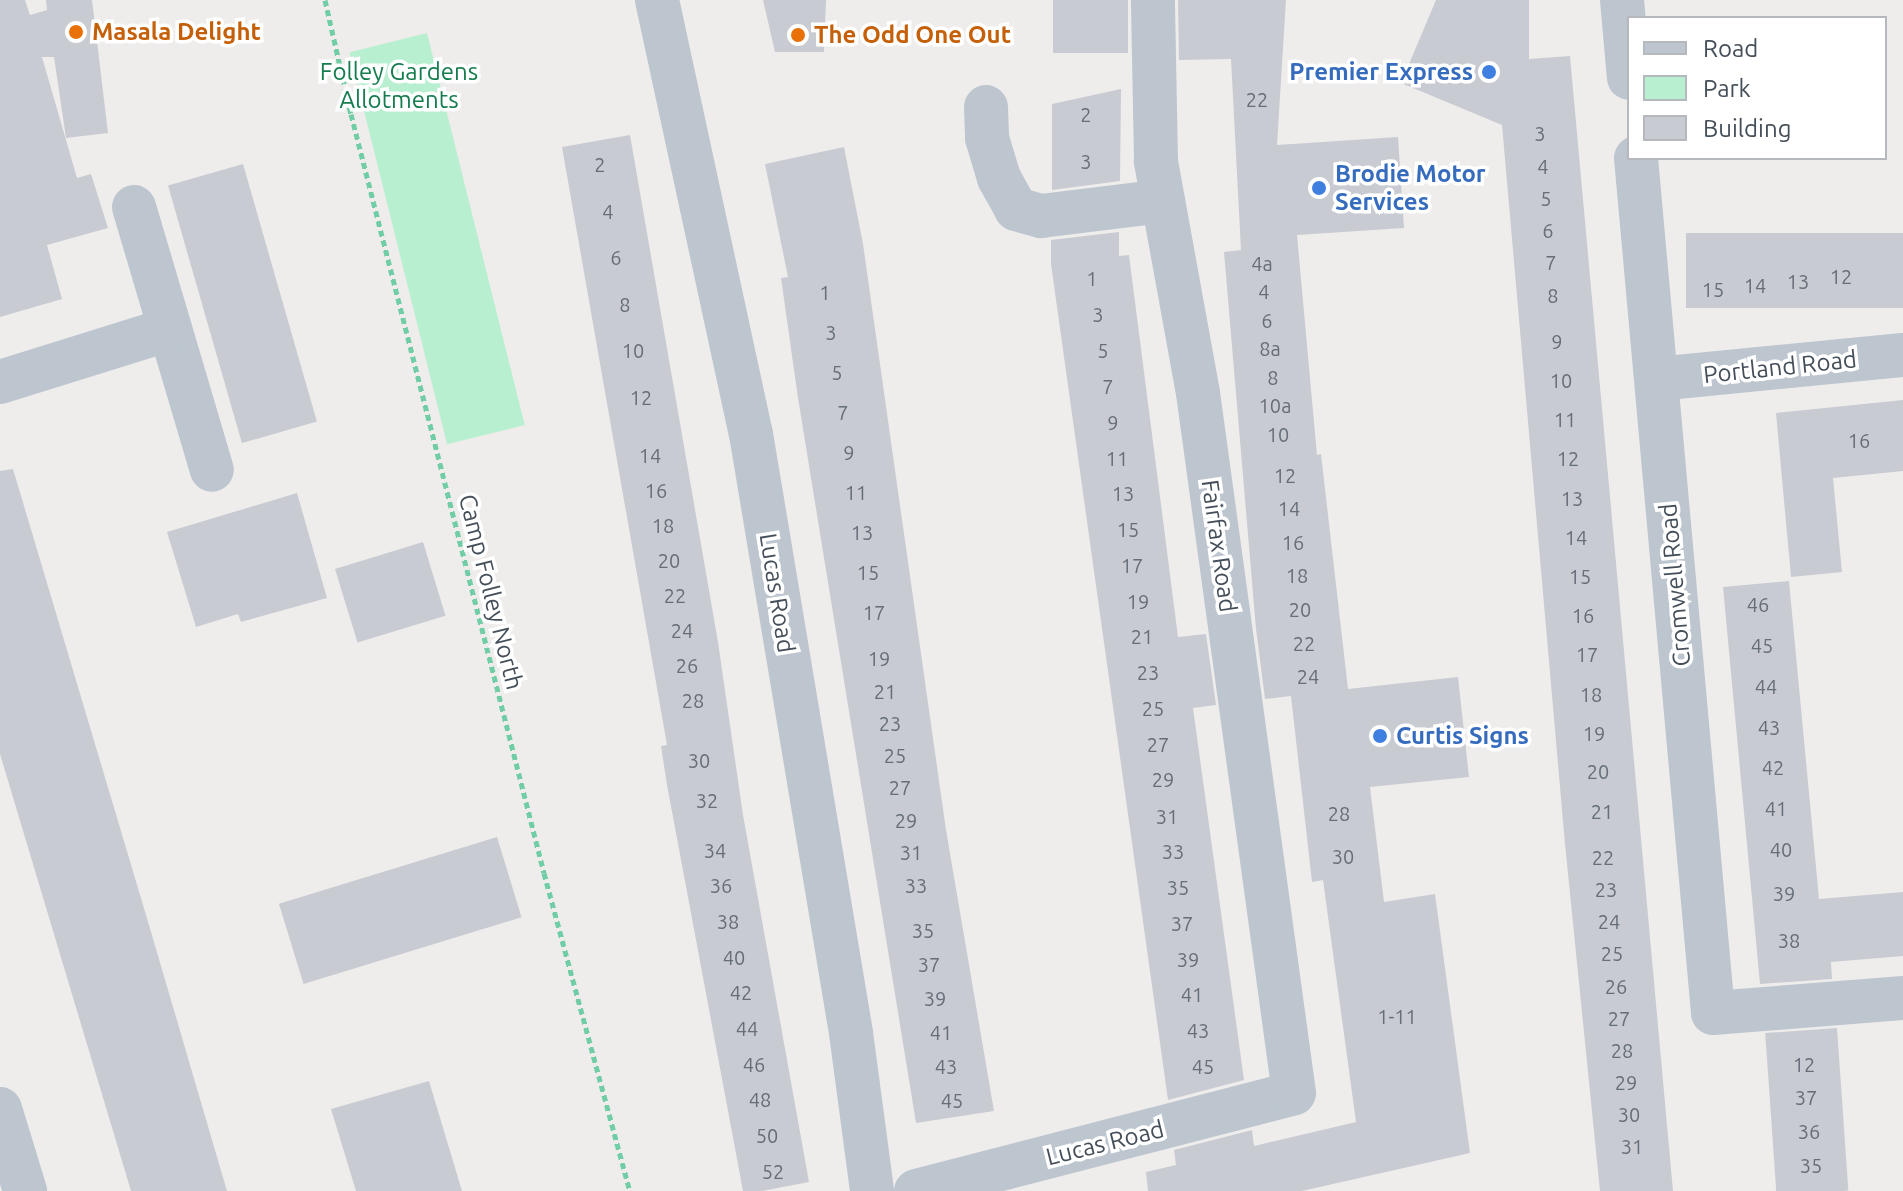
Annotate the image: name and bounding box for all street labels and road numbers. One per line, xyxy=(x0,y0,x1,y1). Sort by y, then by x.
street label: Portland Road xyxy=(1702,345,1858,389)
street label: Fairfax Road xyxy=(1195,478,1243,614)
street label: Camp Folley North xyxy=(453,491,529,693)
street label: Cromwell Road xyxy=(1654,502,1696,668)
street label: Lucas Road xyxy=(753,531,801,655)
street label: Lucas Road xyxy=(1043,1114,1167,1172)

